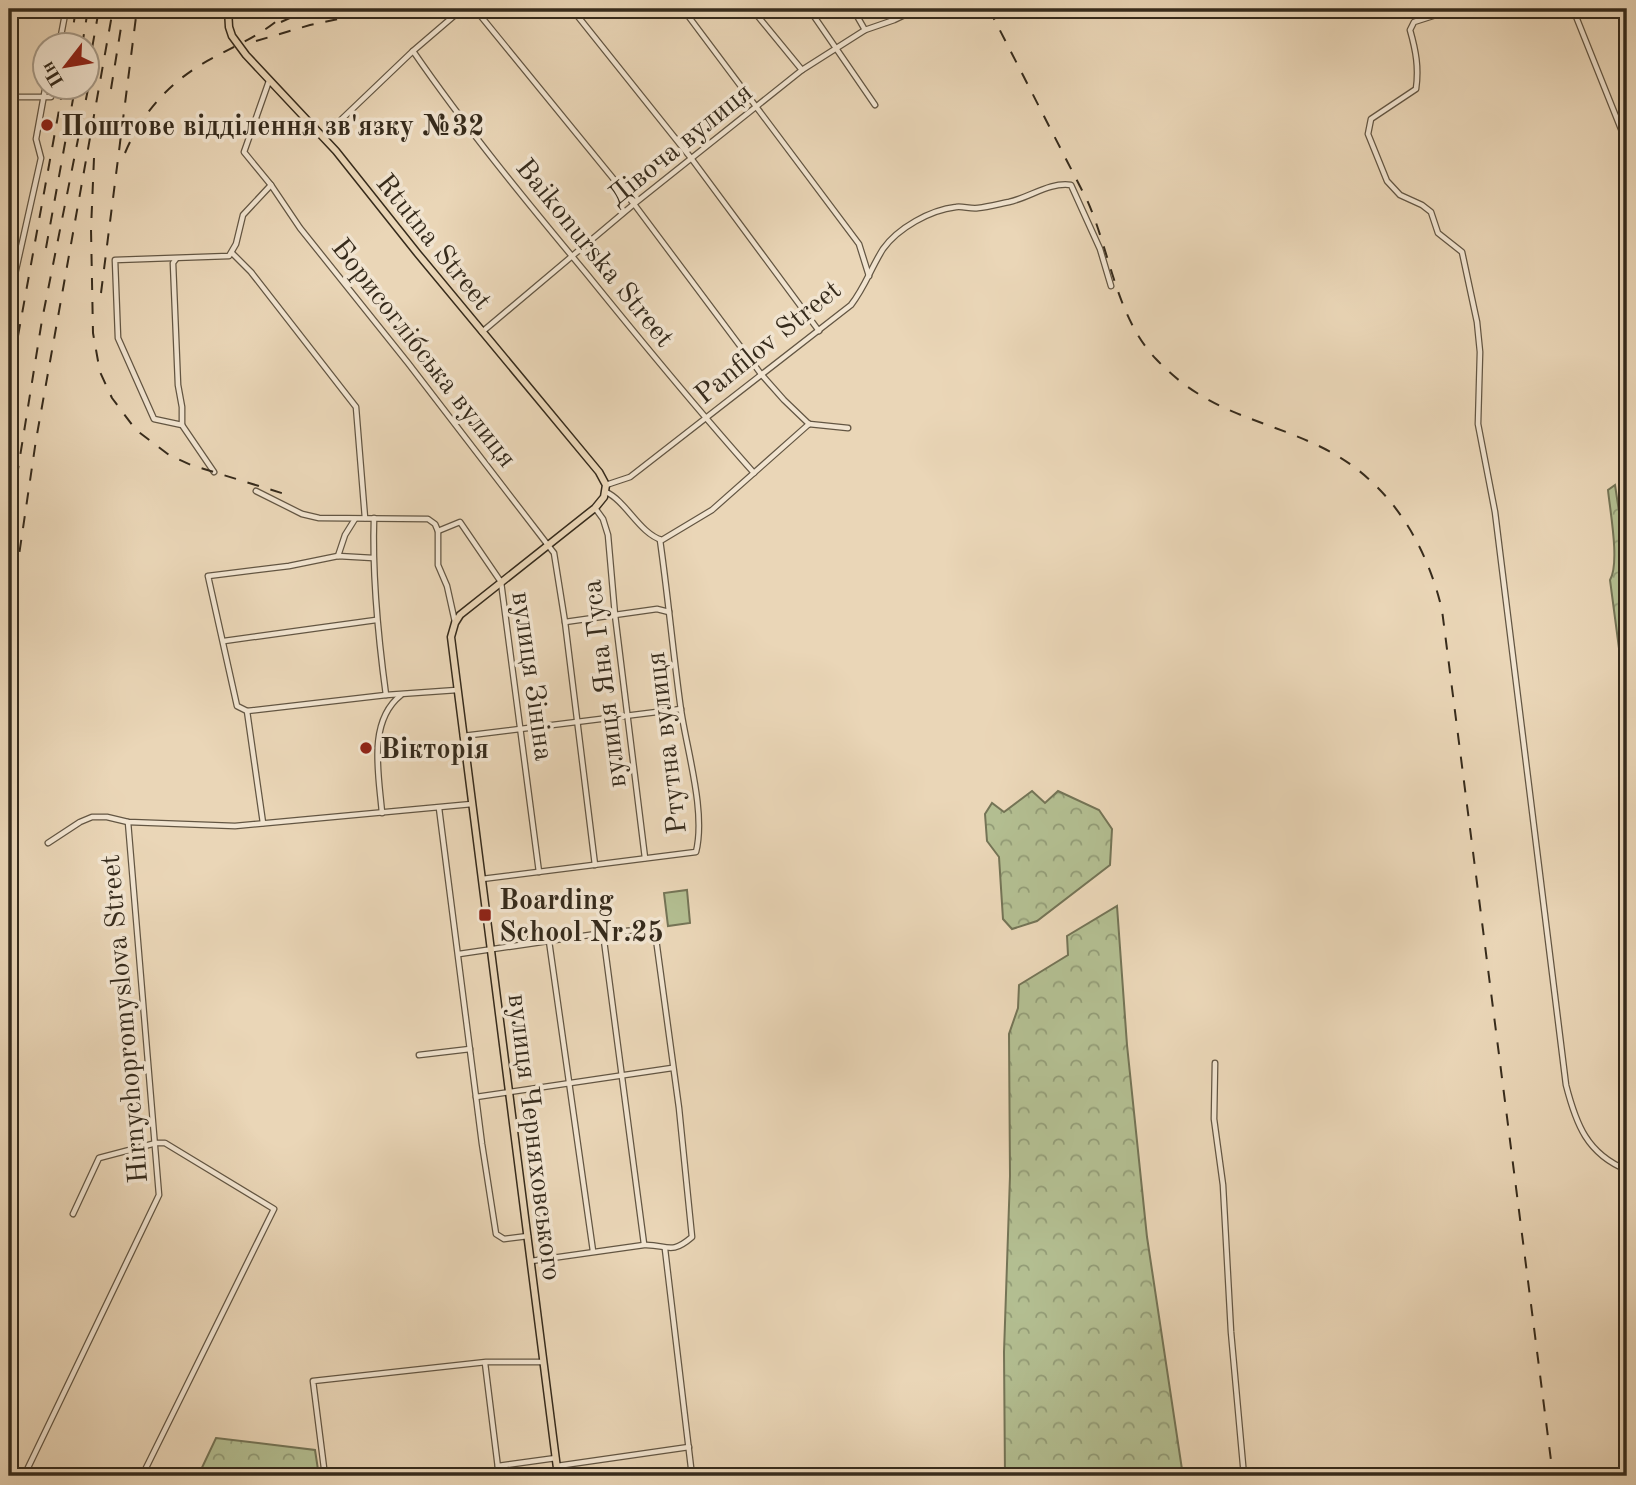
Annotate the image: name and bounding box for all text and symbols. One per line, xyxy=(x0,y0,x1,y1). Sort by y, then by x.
north arrow xyxy=(32,32,102,102)
text: Пн xyxy=(39,57,68,90)
street label: Дівоча вулиця xyxy=(603,79,759,212)
place label: Поштове відділення зв'язку №32 xyxy=(61,113,484,142)
marker: Поштове відділення зв'язку №32 xyxy=(39,117,55,133)
street label: Baikonurska Street xyxy=(509,154,678,353)
street label: Rtutna Street xyxy=(370,170,496,316)
street label: Борисоглібська вулиця xyxy=(325,234,520,473)
street label: Panfilov Street xyxy=(691,276,847,410)
street label: вулиця Яна Гуса xyxy=(579,578,633,789)
street label: вулиця Зініна xyxy=(505,590,557,763)
street label: Ртутна вулиця xyxy=(643,650,693,835)
place label: Вікторія xyxy=(380,736,489,765)
marker: Вікторія xyxy=(358,740,374,756)
street label: Hirnychopromyslova Street xyxy=(98,853,154,1184)
place label: Boarding School Nr.25 xyxy=(499,888,664,948)
marker: Boarding School Nr.25 xyxy=(477,907,493,923)
street label: вулиця Черняховського xyxy=(502,992,565,1283)

